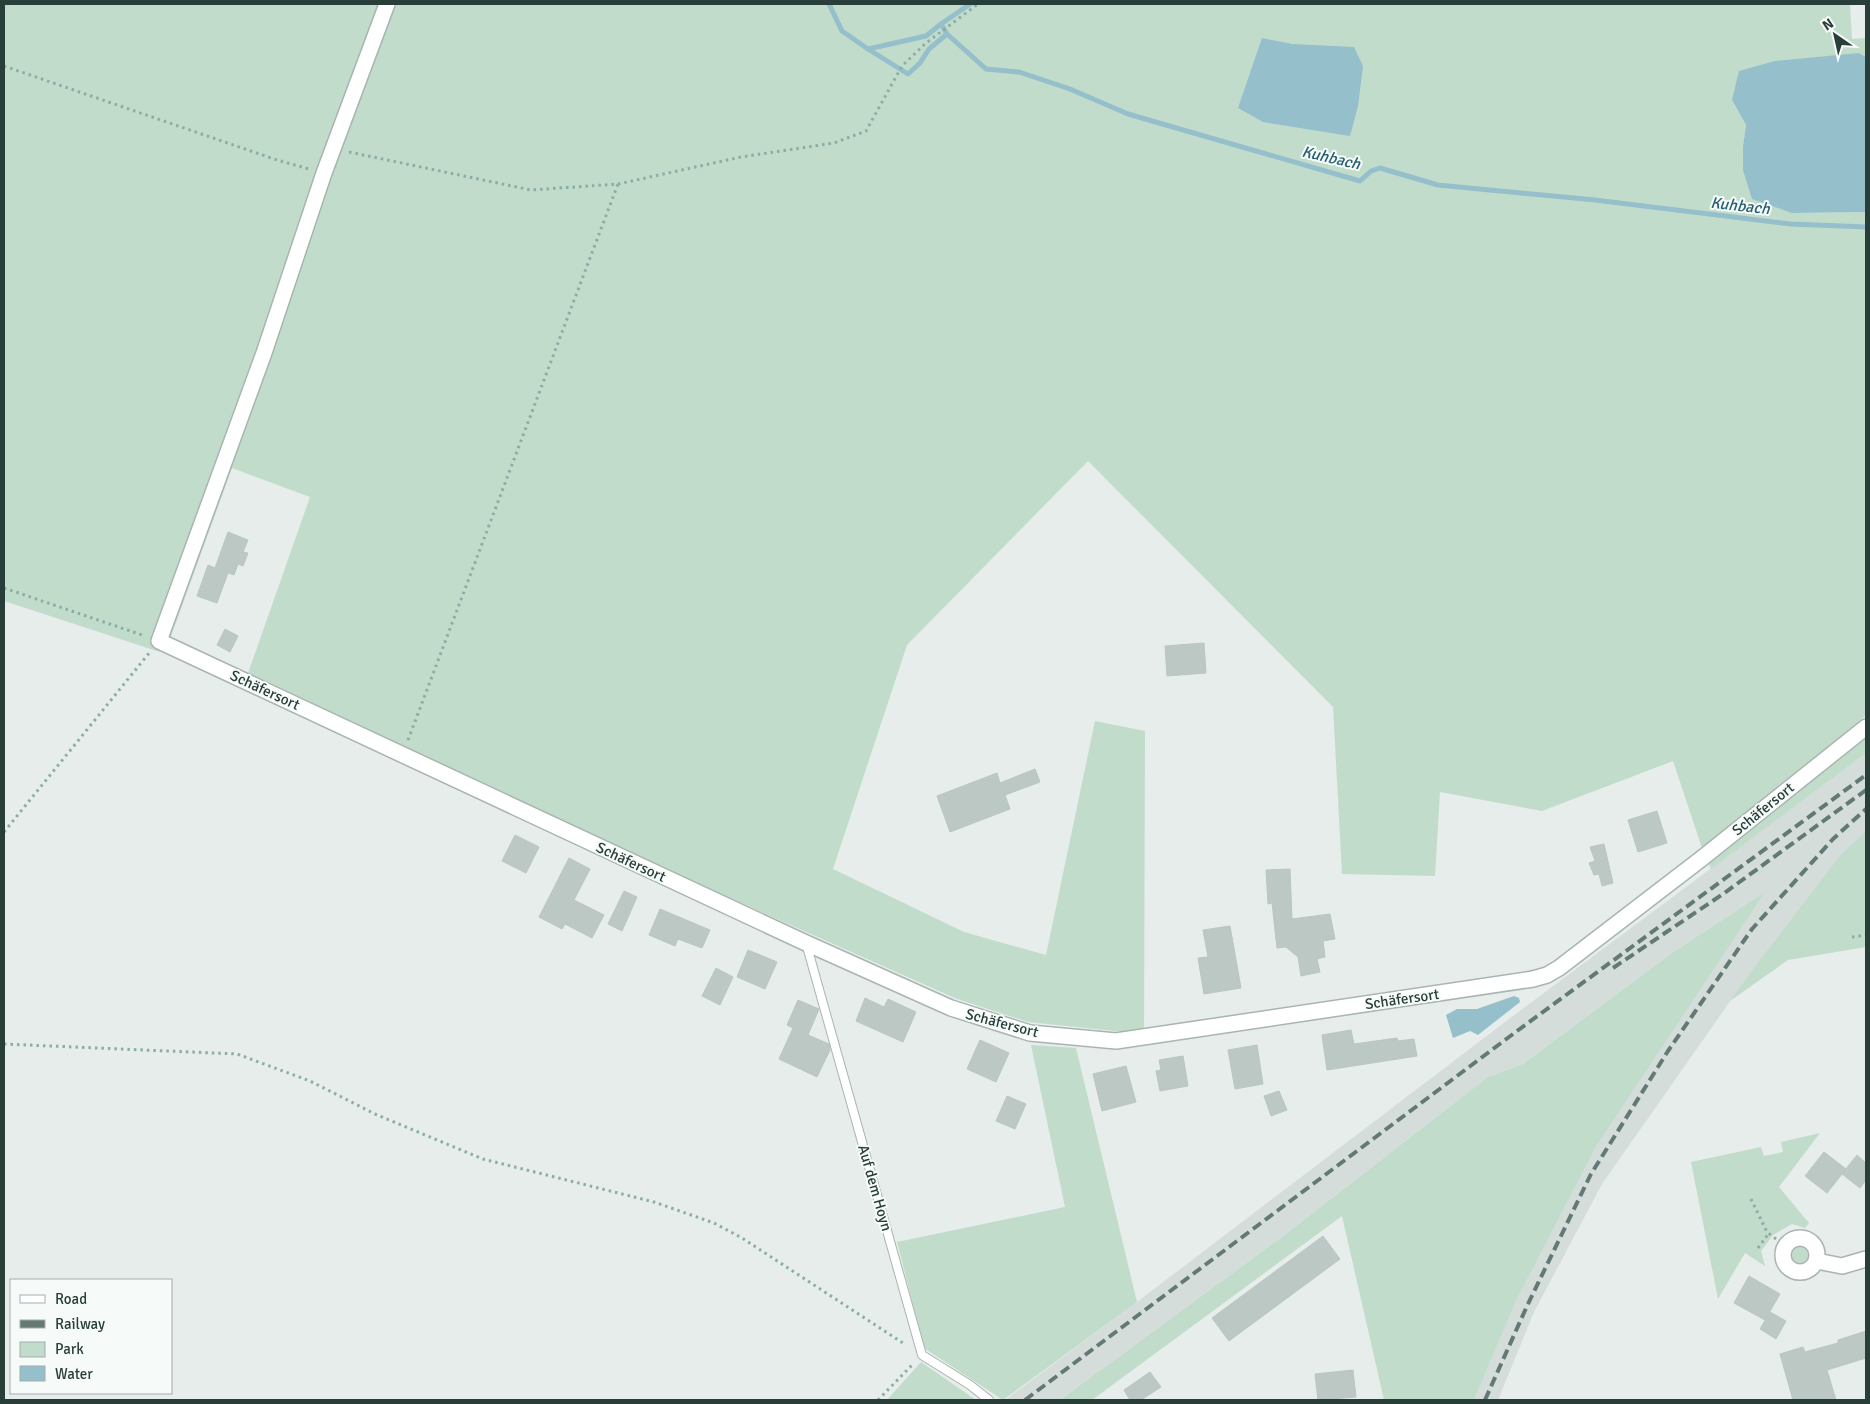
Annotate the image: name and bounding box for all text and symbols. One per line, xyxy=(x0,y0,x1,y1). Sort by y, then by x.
north arrow xyxy=(1810,10,1860,60)
text: N xyxy=(1819,15,1837,34)
water label: Kuhbach xyxy=(1300,142,1363,175)
water label: Kuhbach xyxy=(1709,193,1772,219)
street label: Schäfersort xyxy=(227,666,303,714)
street label: Schäfersort xyxy=(1728,779,1798,839)
street label: Schäfersort xyxy=(593,838,669,886)
street label: Schäfersort xyxy=(1364,985,1440,1013)
street label: Schäfersort xyxy=(964,1005,1040,1041)
street label: Auf dem Hoyn xyxy=(854,1143,896,1233)
legend xyxy=(10,1279,172,1394)
text: Road xyxy=(55,1290,87,1308)
text: Railway xyxy=(55,1315,105,1333)
text: Park xyxy=(55,1340,84,1358)
text: Water xyxy=(55,1365,93,1383)

